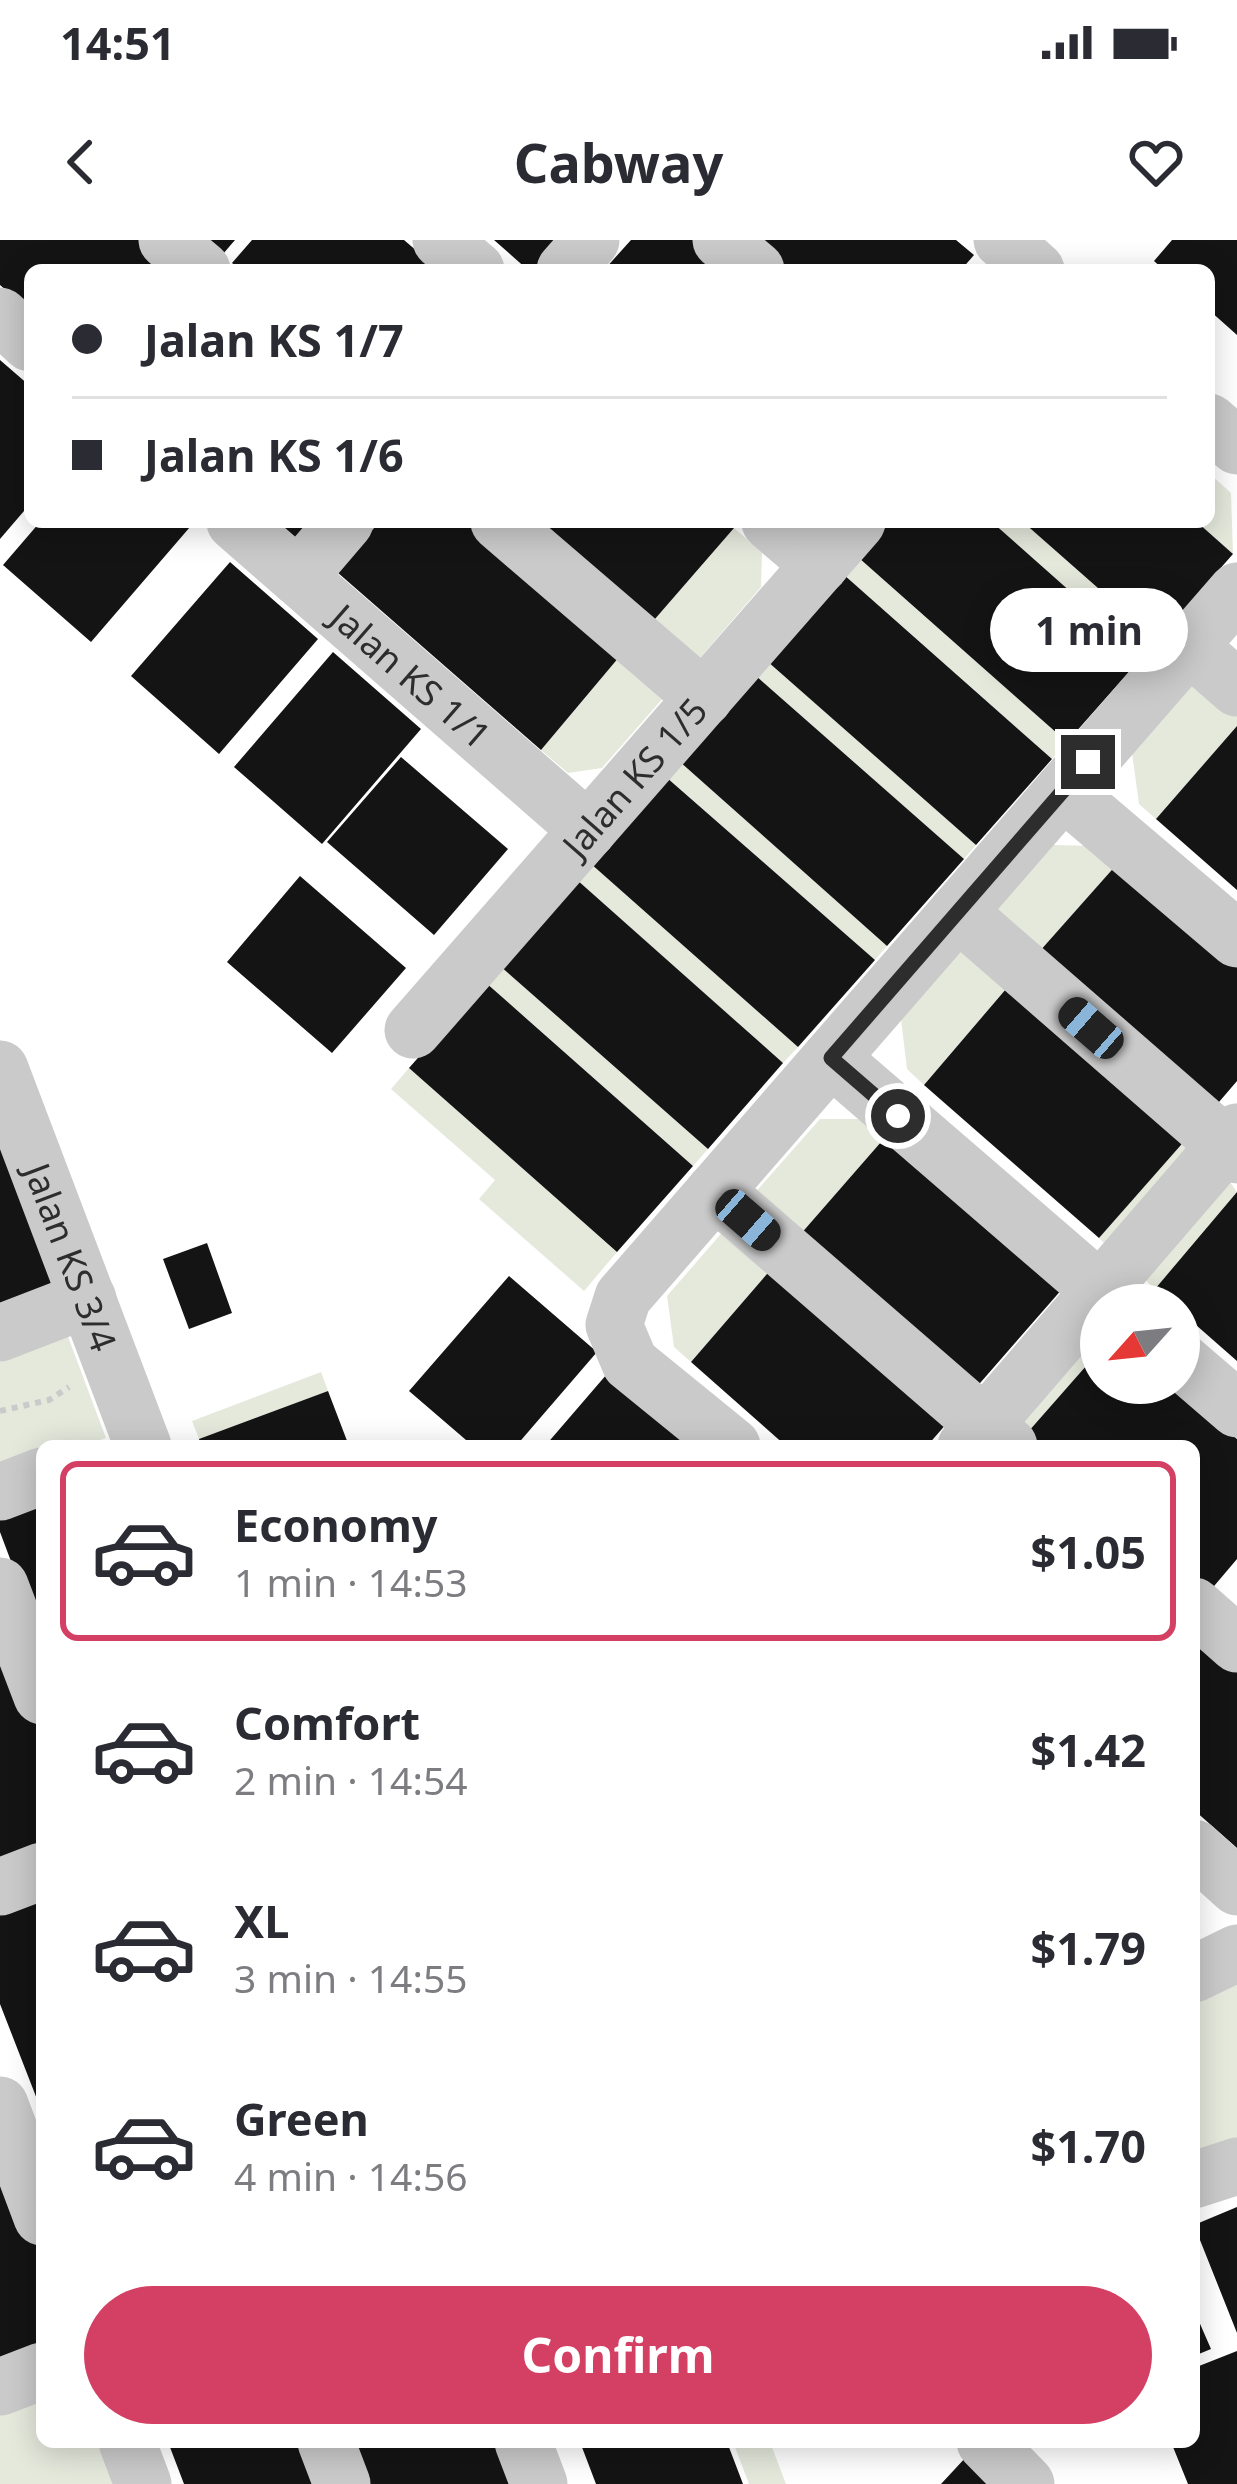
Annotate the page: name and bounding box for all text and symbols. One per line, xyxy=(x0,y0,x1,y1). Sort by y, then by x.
text: 14:51 xyxy=(60,12,176,73)
text: Cabway xyxy=(514,125,723,199)
icon: back xyxy=(48,129,114,195)
icon: heart xyxy=(1123,129,1189,195)
text: Jalan KS 1/7 xyxy=(144,309,404,370)
text: Jalan KS 1/6 xyxy=(144,424,404,485)
callout: 1 min xyxy=(989,588,1187,672)
street label: Jalan KS 1/1 xyxy=(319,591,502,759)
text: 1 min xyxy=(1035,603,1143,656)
street label: Jalan KS 1/5 xyxy=(549,687,717,870)
route end xyxy=(1061,735,1115,789)
car xyxy=(1052,991,1130,1065)
route start xyxy=(871,1089,925,1143)
street label: Jalan KS 3/4 xyxy=(12,1153,129,1358)
car xyxy=(709,1183,787,1257)
north arrow xyxy=(1080,1284,1200,1404)
map controls xyxy=(1080,1284,1200,1404)
text: Economy xyxy=(234,1494,438,1555)
icon: car xyxy=(90,1497,198,1605)
text: $1.05 xyxy=(1030,1521,1146,1582)
text: 1 min · 14:53 xyxy=(234,1555,468,1608)
text: Comfort xyxy=(234,1692,420,1753)
icon: car xyxy=(90,1695,198,1803)
text: $1.42 xyxy=(1030,1719,1146,1780)
text: 2 min · 14:54 xyxy=(234,1753,468,1806)
text: XL xyxy=(234,1890,289,1951)
icon: car xyxy=(90,1893,198,2001)
text: $1.79 xyxy=(1030,1917,1146,1978)
text: 3 min · 14:55 xyxy=(234,1951,468,2004)
text: Green xyxy=(234,2088,369,2149)
icon: car xyxy=(90,2091,198,2199)
text: $1.70 xyxy=(1030,2115,1146,2176)
text: 4 min · 14:56 xyxy=(234,2149,468,2202)
button: Confirm xyxy=(84,2286,1152,2424)

